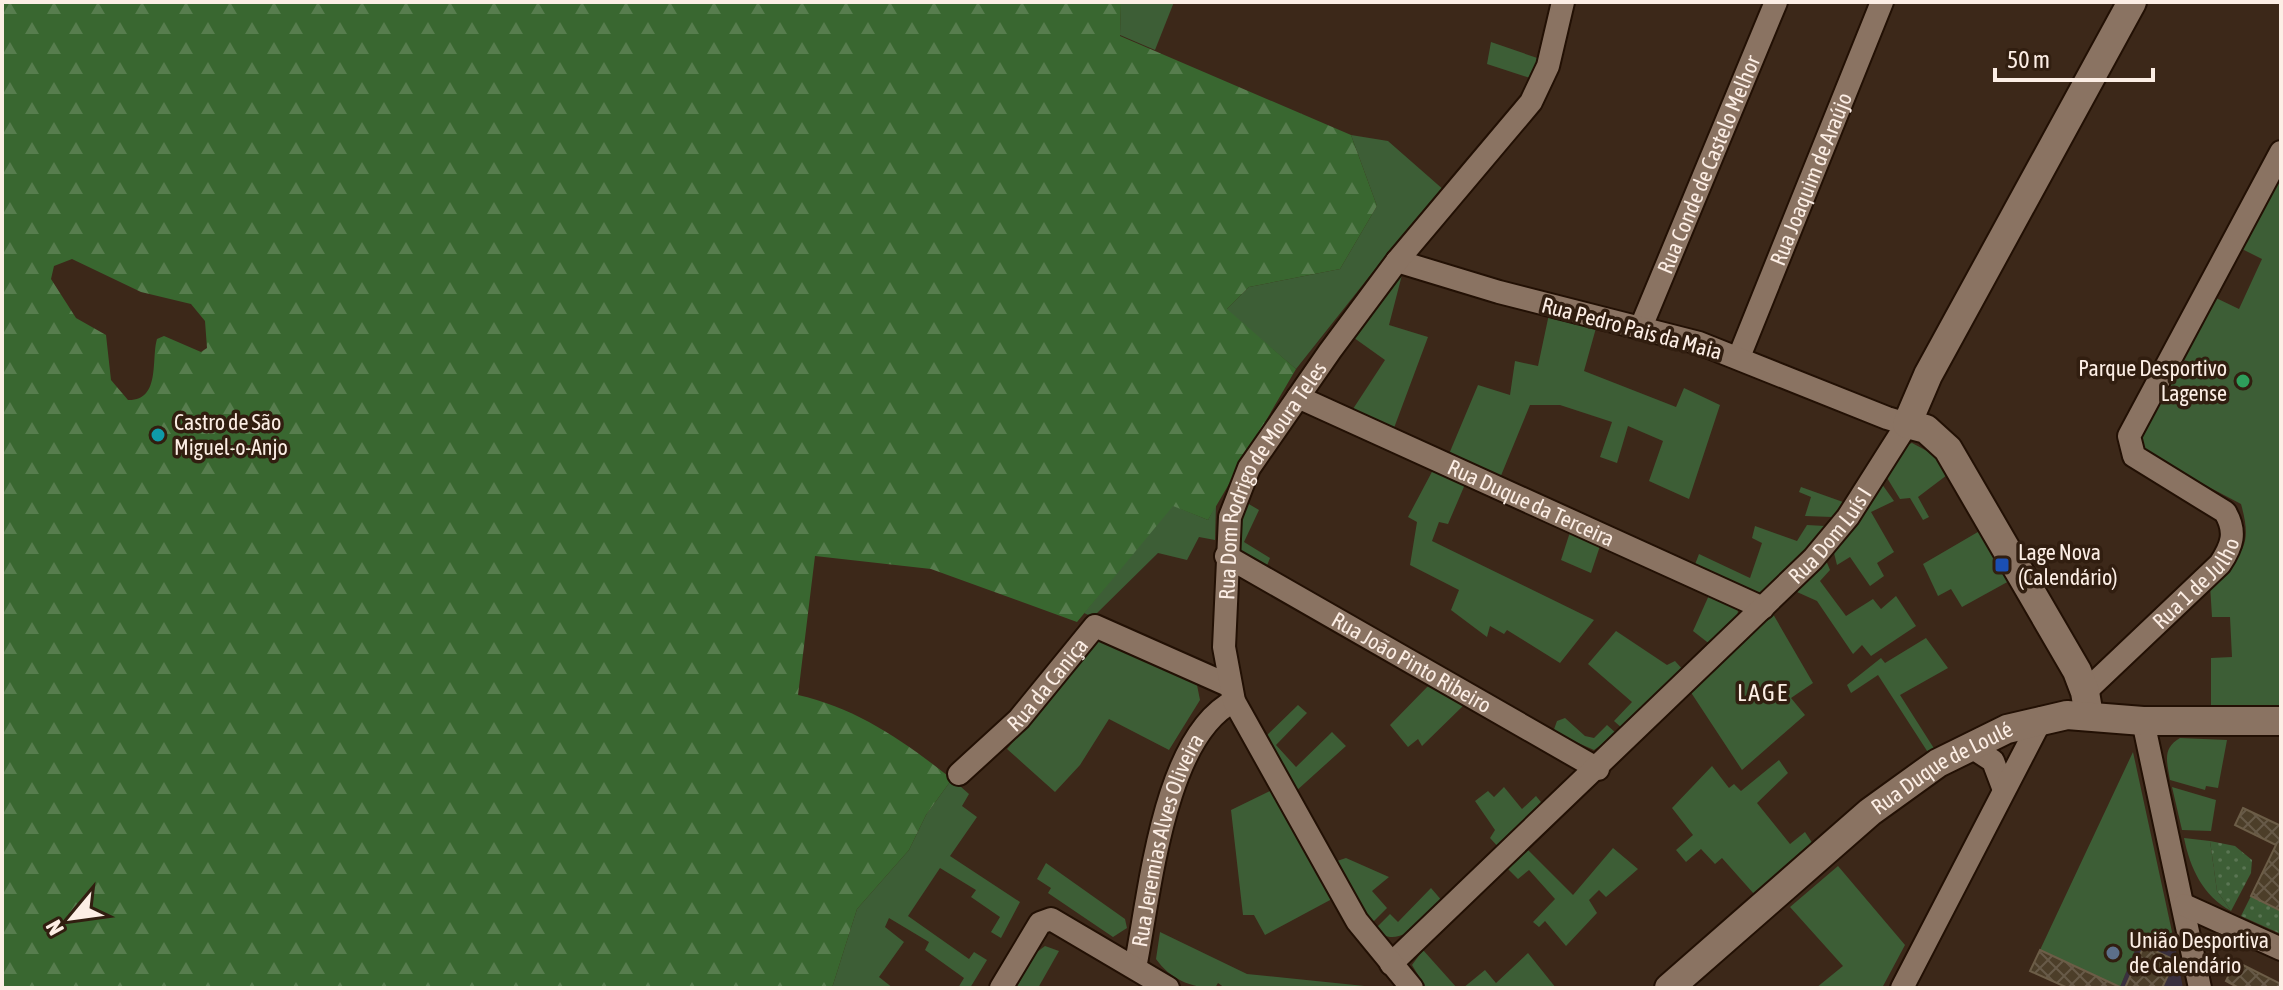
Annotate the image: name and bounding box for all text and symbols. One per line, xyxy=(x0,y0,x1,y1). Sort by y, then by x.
scale bar xyxy=(1995,32,2153,82)
text: 50 m xyxy=(2007,46,2050,73)
street label: Rua Conde de Castelo Melhor xyxy=(1652,51,1766,277)
street label: Rua Joaquim de Araújo xyxy=(1764,89,1857,269)
street label: Rua Pedro Pais da Maia xyxy=(1539,291,1725,365)
place label: Parque Desportivo Lagense xyxy=(2078,355,2227,406)
street label: Rua Dom Rodrigo de Moura Teles xyxy=(1213,356,1332,601)
marker: Parque Desportivo Lagense xyxy=(2234,372,2252,390)
place label: Castro de São Miguel-o-Anjo xyxy=(174,409,288,460)
marker: Castro de São Miguel-o-Anjo xyxy=(149,426,167,444)
street label: Rua Duque da Terceira xyxy=(1444,454,1618,552)
street label: Rua Dom Luís I xyxy=(1783,482,1877,589)
street label: Rua 1 de Julho xyxy=(2147,535,2244,634)
place label: Lage Nova (Calendário) xyxy=(2018,539,2118,590)
marker: Lage Nova (Calendário) xyxy=(1993,556,2011,574)
street label: Rua João Pinto Ribeiro xyxy=(1327,606,1496,718)
street label: Rua da Caniça xyxy=(1002,633,1093,737)
district label: LAGE xyxy=(1737,679,1789,706)
street label: Rua Duque de Loulé xyxy=(1866,715,2017,820)
street label: Rua Jeremias Alves Oliveira xyxy=(1126,729,1209,949)
north arrow xyxy=(32,878,112,958)
text: N xyxy=(40,916,69,940)
place label: União Desportiva de Calendário xyxy=(2129,927,2269,978)
marker: União Desportiva de Calendário xyxy=(2104,944,2122,962)

